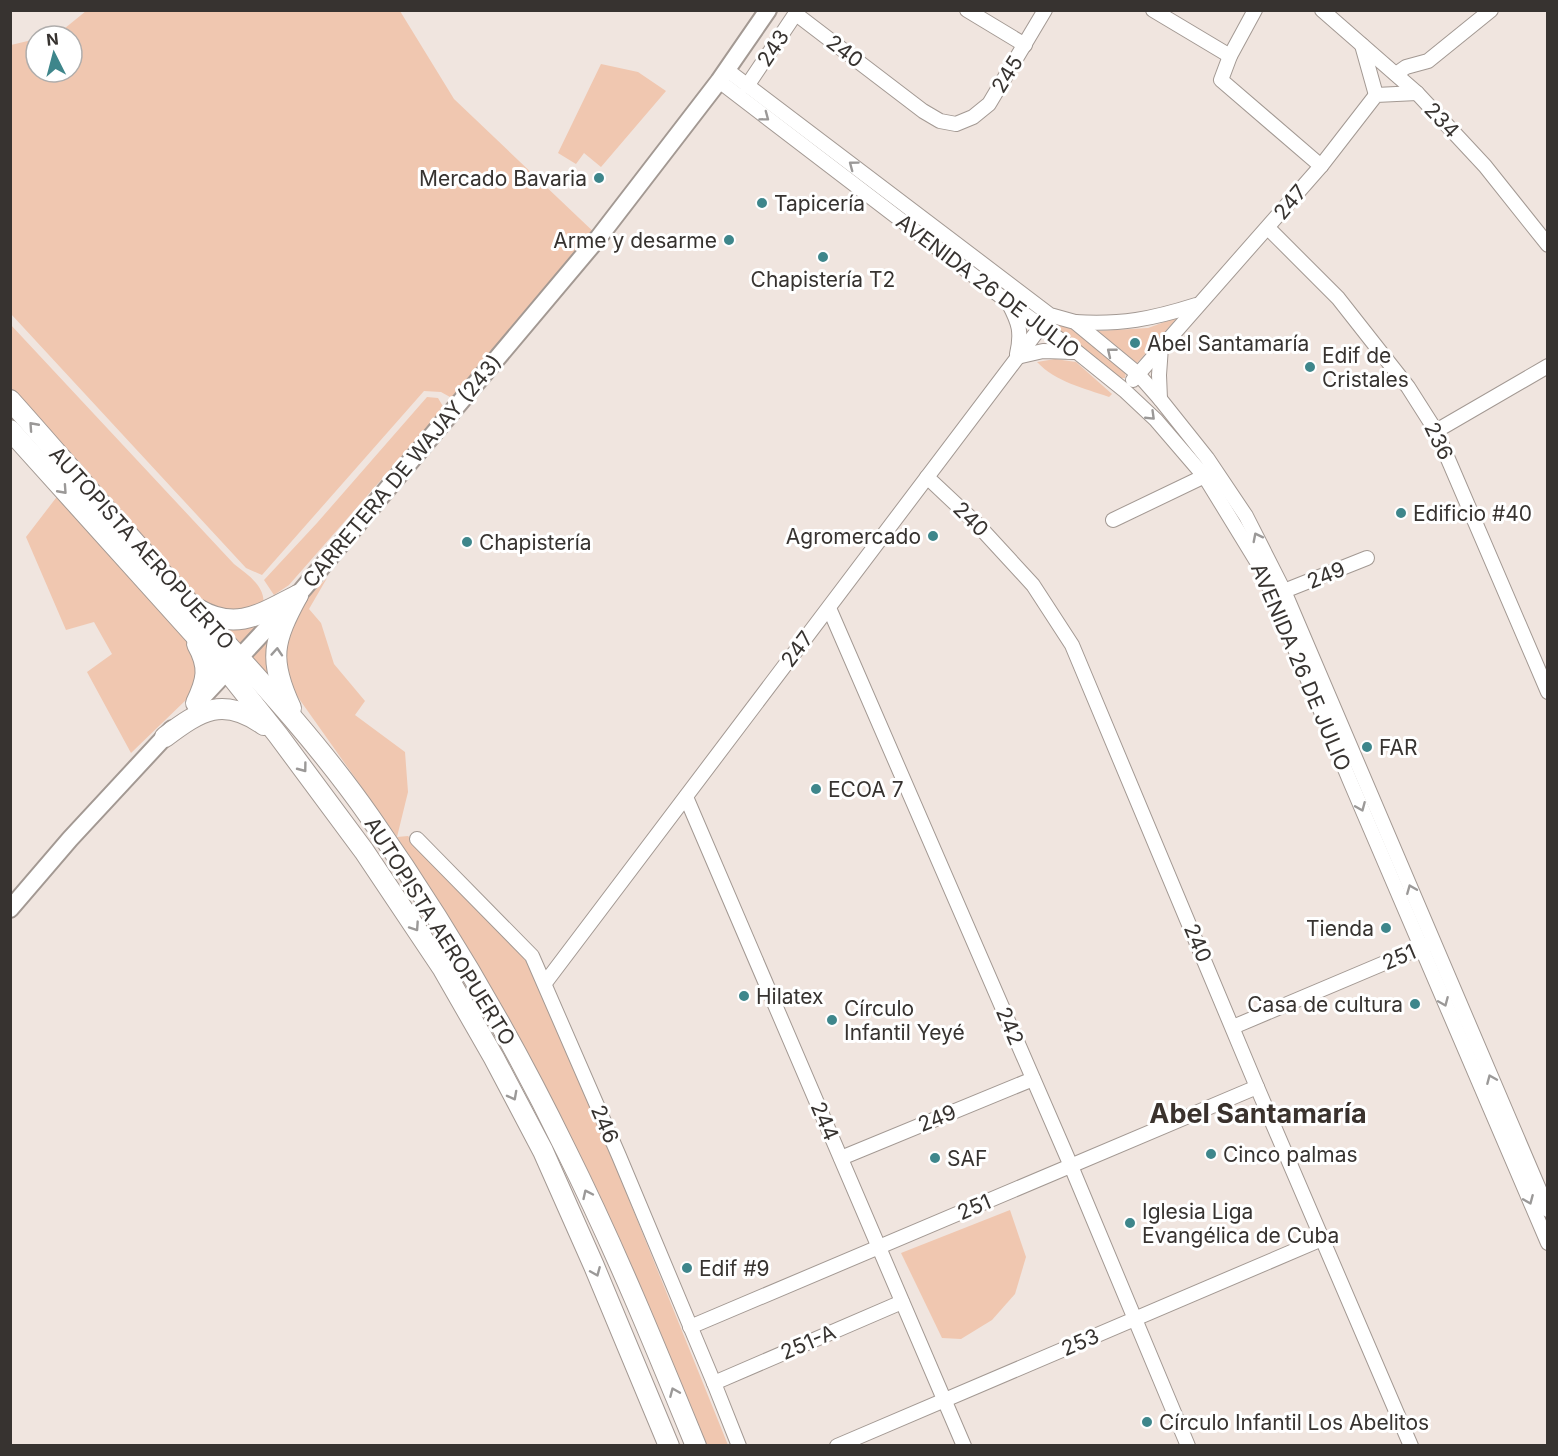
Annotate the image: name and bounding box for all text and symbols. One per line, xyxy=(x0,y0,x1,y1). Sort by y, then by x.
north arrow xyxy=(24,24,84,84)
street label: 243 xyxy=(752,25,794,71)
text: N xyxy=(45,28,60,50)
street label: 240 xyxy=(822,29,868,73)
street label: 245 xyxy=(986,51,1028,97)
street label: 234 xyxy=(1419,97,1465,143)
one-way arrow xyxy=(759,109,770,120)
one-way arrow xyxy=(848,162,859,173)
place label: Mercado Bavaria xyxy=(419,166,587,191)
marker: Mercado Bavaria xyxy=(592,171,606,185)
street label: 247 xyxy=(1268,179,1312,225)
place label: Tapicería xyxy=(774,191,865,216)
marker: Tapicería xyxy=(755,196,769,210)
street label: AVENIDA 26 DE JULIO xyxy=(891,209,1085,363)
place label: Arme y desarme xyxy=(553,228,717,253)
marker: Arme y desarme xyxy=(722,233,736,247)
marker: Chapistería T2 xyxy=(816,250,830,264)
place label: Chapistería T2 xyxy=(751,267,895,292)
place label: Abel Santamaría xyxy=(1147,331,1309,356)
marker: Abel Santamaría xyxy=(1128,336,1142,350)
place label: Edif de Cristales xyxy=(1322,343,1409,392)
one-way arrow xyxy=(1107,348,1118,359)
street label: CARRETERA DE WAJAY (243) xyxy=(297,350,507,592)
marker: Edif de Cristales xyxy=(1303,360,1317,374)
one-way arrow xyxy=(1144,409,1155,420)
street label: 236 xyxy=(1419,418,1459,464)
one-way arrow xyxy=(29,422,40,433)
street label: AUTOPISTA AEROPUERTO xyxy=(44,441,240,655)
one-way arrow xyxy=(56,483,67,494)
street label: 240 xyxy=(948,496,994,542)
place label: Edificio #40 xyxy=(1413,501,1532,526)
marker: Edificio #40 xyxy=(1394,506,1408,520)
place label: Agromercado xyxy=(786,524,921,549)
marker: Agromercado xyxy=(926,529,940,543)
place label: Chapistería xyxy=(479,530,592,555)
one-way arrow xyxy=(1253,533,1264,543)
marker: Chapistería xyxy=(460,535,474,549)
street label: 249 xyxy=(1303,556,1349,594)
street label: AVENIDA 26 DE JULIO xyxy=(1246,559,1356,775)
street label: 247 xyxy=(776,626,818,672)
one-way arrow xyxy=(270,647,283,657)
place label: FAR xyxy=(1379,735,1418,760)
marker: FAR xyxy=(1360,740,1374,754)
one-way arrow xyxy=(296,761,307,772)
place label: ECOA 7 xyxy=(828,777,904,802)
marker: ECOA 7 xyxy=(809,782,823,796)
one-way arrow xyxy=(1354,801,1366,812)
street label: AUTOPISTA AEROPUERTO xyxy=(359,812,521,1050)
one-way arrow xyxy=(1406,884,1418,895)
place label: Tienda xyxy=(1306,916,1374,941)
street label: 240 xyxy=(1179,920,1217,966)
one-way arrow xyxy=(408,921,419,932)
marker: Tienda xyxy=(1379,921,1393,935)
street label: 251 xyxy=(1378,939,1420,975)
place label: Hilatex xyxy=(756,984,823,1009)
marker: Hilatex xyxy=(737,989,751,1003)
place label: Casa de cultura xyxy=(1247,992,1403,1017)
one-way arrow xyxy=(1437,995,1449,1006)
place label: Círculo Infantil Yeyé xyxy=(844,996,965,1045)
marker: Casa de cultura xyxy=(1408,997,1422,1011)
street label: 242 xyxy=(991,1003,1029,1049)
marker: Círculo Infantil Yeyé xyxy=(825,1013,839,1027)
one-way arrow xyxy=(1486,1075,1498,1086)
one-way arrow xyxy=(506,1089,518,1100)
district label: Abel Santamaría xyxy=(1149,1097,1367,1130)
street label: 244 xyxy=(806,1098,844,1144)
street label: 249 xyxy=(914,1099,960,1137)
street label: 246 xyxy=(586,1101,624,1147)
place label: Cinco palmas xyxy=(1223,1142,1358,1167)
place label: SAF xyxy=(947,1146,987,1171)
marker: Cinco palmas xyxy=(1204,1147,1218,1161)
marker: SAF xyxy=(928,1151,942,1165)
one-way arrow xyxy=(582,1189,594,1200)
street label: 251 xyxy=(953,1189,995,1225)
one-way arrow xyxy=(1522,1194,1534,1205)
place label: Iglesia Liga Evangélica de Cuba xyxy=(1142,1199,1339,1248)
marker: Iglesia Liga Evangélica de Cuba xyxy=(1123,1216,1137,1230)
place label: Edif #9 xyxy=(699,1256,770,1281)
marker: Edif #9 xyxy=(680,1261,694,1275)
one-way arrow xyxy=(589,1266,601,1277)
street label: 251-A xyxy=(777,1319,839,1365)
street label: 253 xyxy=(1057,1323,1103,1361)
one-way arrow xyxy=(669,1387,681,1398)
place label: Círculo Infantil Los Abelitos xyxy=(1159,1410,1429,1435)
marker: Círculo Infantil Los Abelitos xyxy=(1140,1415,1154,1429)

